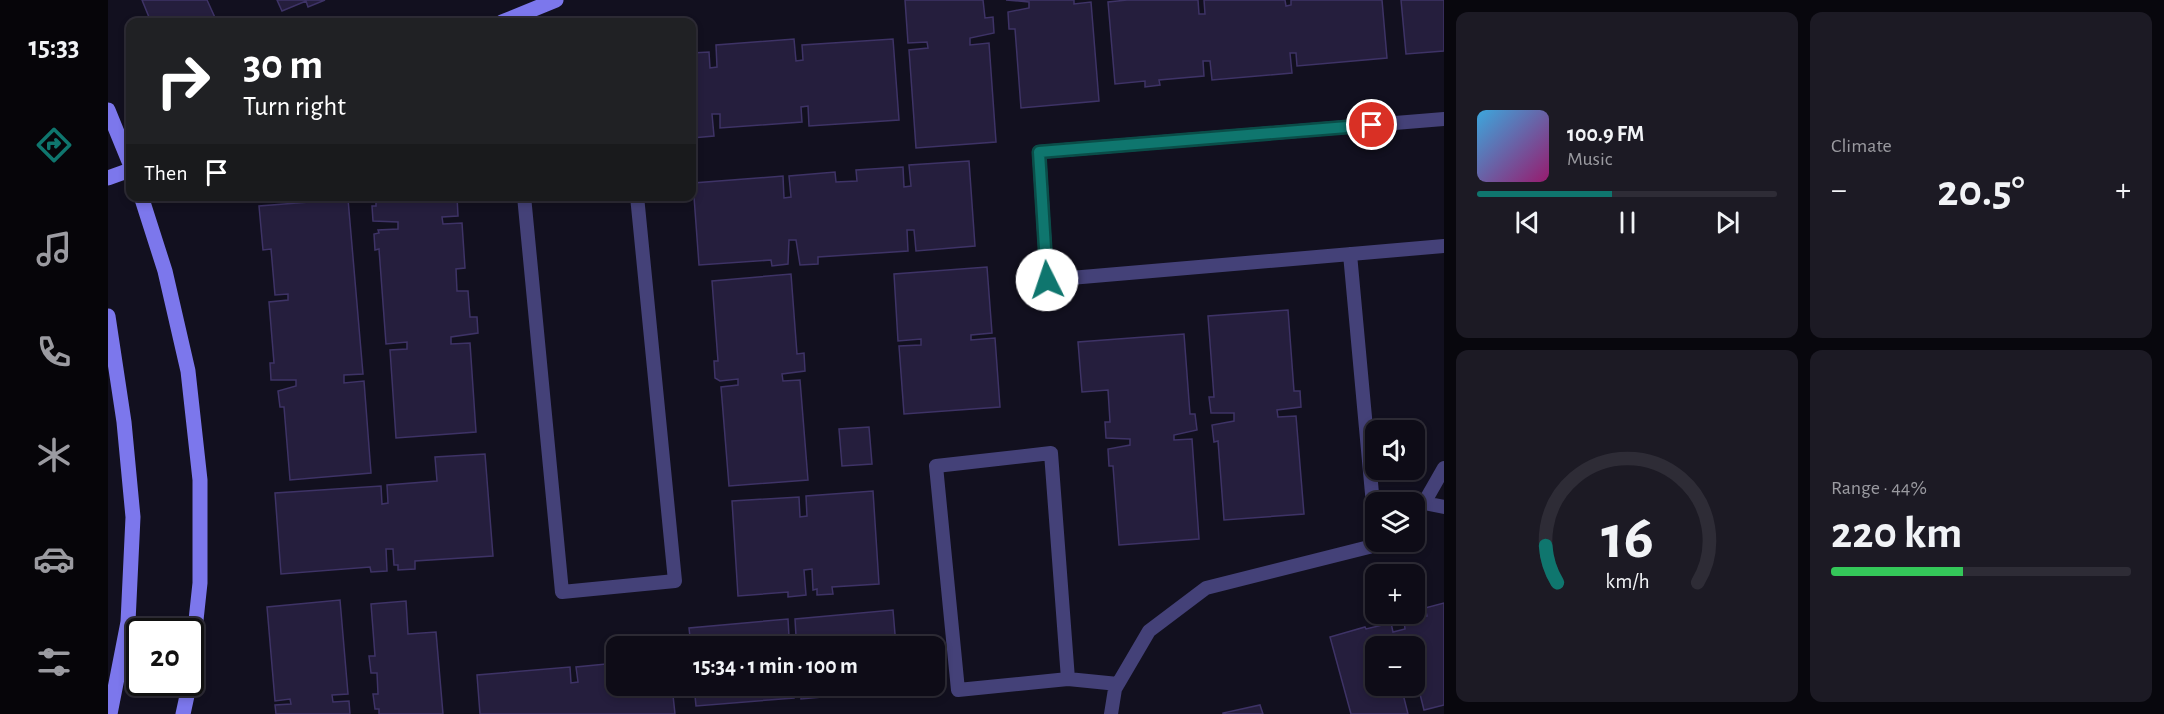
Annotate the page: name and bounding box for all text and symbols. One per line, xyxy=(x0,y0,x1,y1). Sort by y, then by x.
text: 15:33 xyxy=(29,33,79,60)
icon: right xyxy=(144,42,222,120)
text: 30 m xyxy=(243,44,323,86)
text: Turn right xyxy=(243,93,346,120)
pin xyxy=(1346,99,1397,150)
icon: arrive xyxy=(1355,108,1388,141)
text: 100.9 FM xyxy=(1567,123,1644,145)
icon: directions xyxy=(33,124,75,166)
text: Climate xyxy=(1831,136,1892,156)
text: Music xyxy=(1567,149,1613,169)
icon: arrive xyxy=(200,156,233,189)
text: Then xyxy=(144,162,188,184)
text: 20.5° xyxy=(1937,169,2025,214)
text: − xyxy=(1831,174,1847,207)
text: + xyxy=(2115,174,2131,207)
icon: previous xyxy=(1511,206,1544,239)
icon: pause xyxy=(1611,206,1644,239)
icon: next xyxy=(1711,206,1744,239)
icon: music xyxy=(33,228,75,270)
position arrow xyxy=(1015,248,1079,312)
icon: phone xyxy=(33,331,75,373)
map controls xyxy=(1365,420,1425,696)
button: sound xyxy=(1365,420,1425,480)
icon: climate xyxy=(33,434,75,476)
text: Range · 44% xyxy=(1831,478,1927,498)
button: layers xyxy=(1365,492,1425,552)
text: 16 xyxy=(1601,507,1653,569)
text: 220 km xyxy=(1831,511,1962,556)
icon: car xyxy=(33,538,75,580)
button: + xyxy=(1365,564,1425,624)
text: km/h xyxy=(1605,571,1649,592)
speed limit sign: 20 xyxy=(126,618,204,696)
button: − xyxy=(1365,636,1425,696)
icon: filters xyxy=(33,641,75,683)
text: 15:34 · 1 min · 100 m xyxy=(693,655,858,677)

